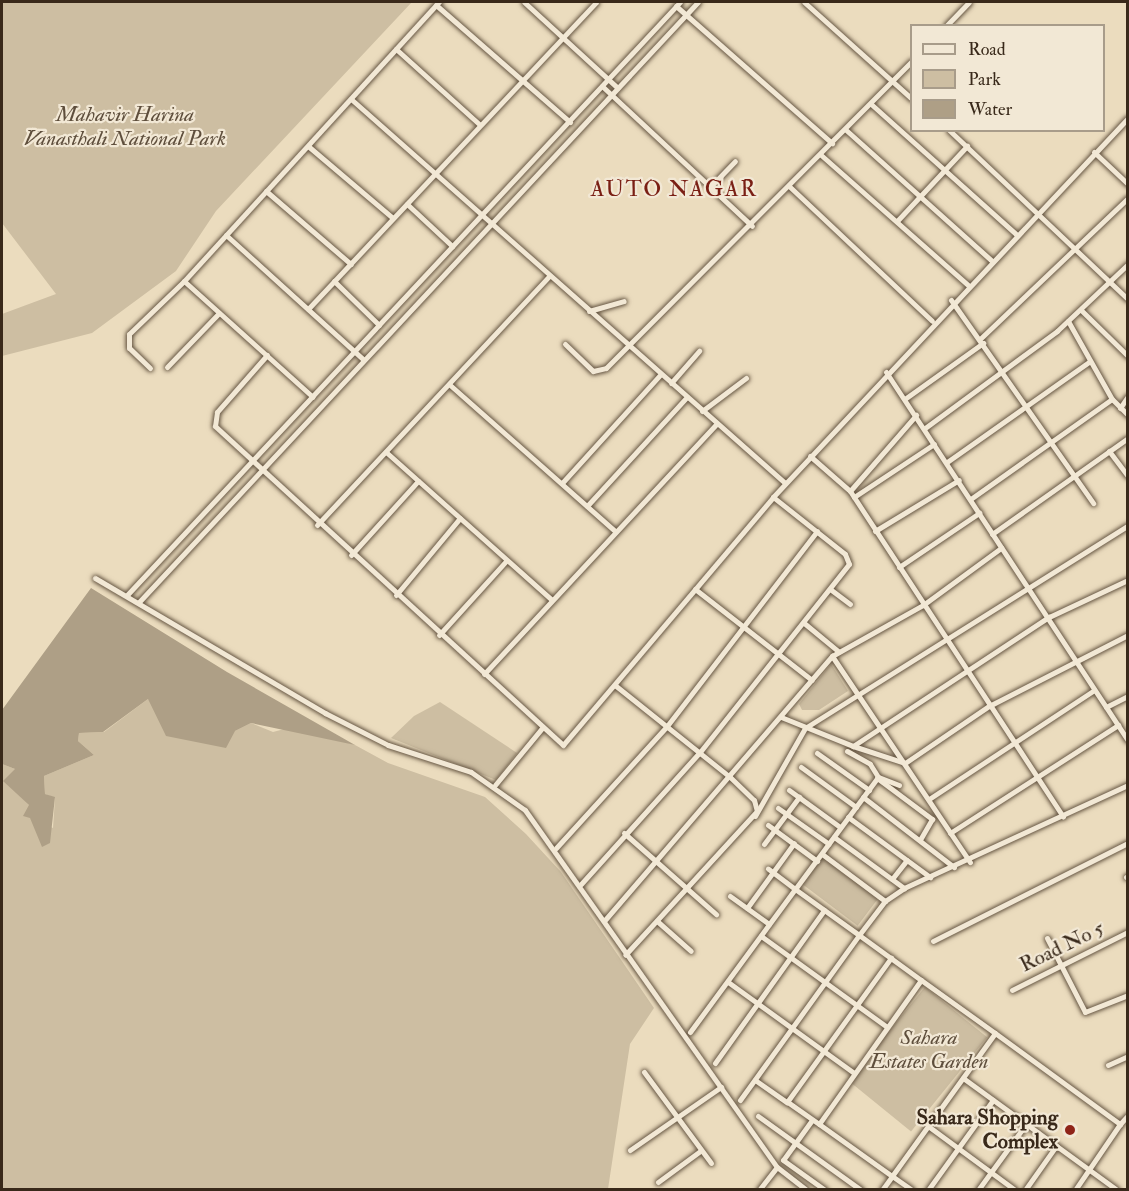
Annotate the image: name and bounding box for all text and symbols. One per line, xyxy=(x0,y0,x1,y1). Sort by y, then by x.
legend xyxy=(910,24,1105,132)
text: Road xyxy=(968,38,1006,61)
text: Park xyxy=(968,68,1001,91)
text: Water xyxy=(968,98,1012,121)
park label: Mahavir Harina Vanasthali National Park xyxy=(24,102,226,152)
district label: AUTO NAGAR xyxy=(591,177,757,203)
street label: Road No 5 xyxy=(1016,916,1108,978)
park label: Sahara Estates Garden xyxy=(869,1025,989,1075)
place label: Sahara Shopping Complex xyxy=(916,1105,1058,1155)
marker: Sahara Shopping Complex xyxy=(1063,1123,1077,1137)

